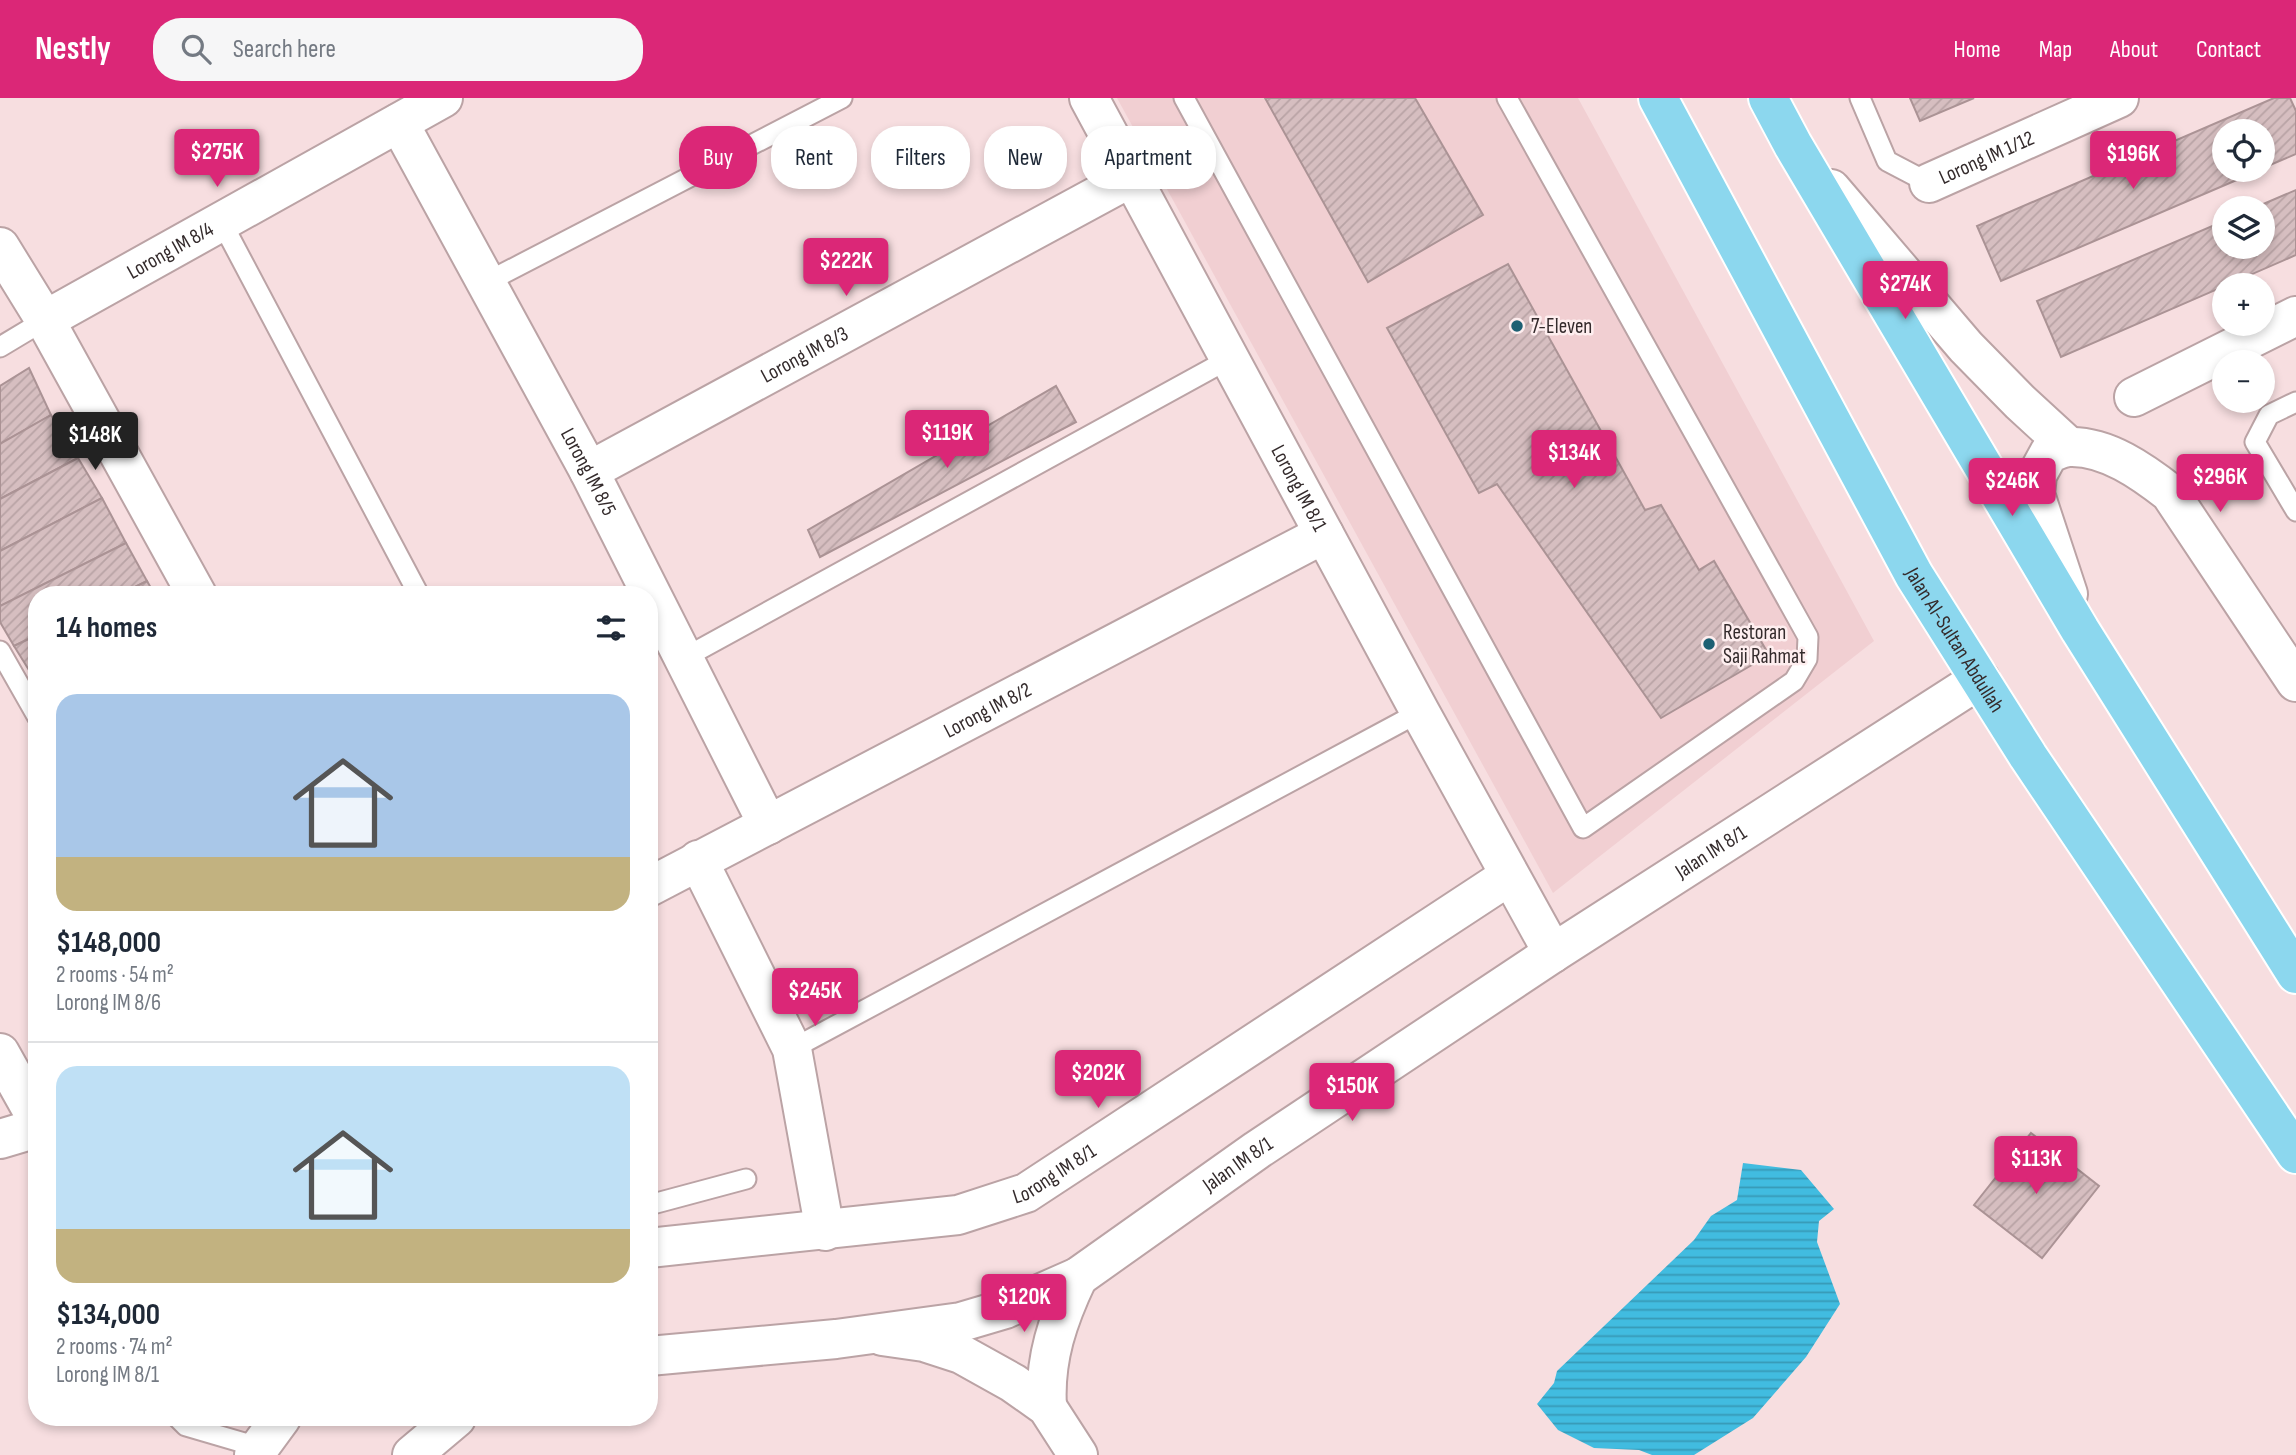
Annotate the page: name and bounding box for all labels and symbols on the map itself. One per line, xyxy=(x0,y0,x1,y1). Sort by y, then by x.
street label: Lorong IM 1/12 xyxy=(1935,125,2038,189)
pin: $275K xyxy=(168,130,266,189)
pin: $196K xyxy=(2084,132,2182,191)
street label: Lorong IM 8/4 xyxy=(123,216,218,284)
pin: $222K xyxy=(797,238,895,298)
pin: $274K xyxy=(1856,262,1954,321)
place label: 7-Eleven xyxy=(1531,314,1592,339)
marker: 7-Eleven xyxy=(1509,318,1525,334)
street label: Lorong IM 8/3 xyxy=(756,321,852,388)
pin: $119K xyxy=(898,410,996,470)
pin: $148K xyxy=(46,412,144,472)
street label: Lorong IM 8/5 xyxy=(555,424,622,520)
pin: $134K xyxy=(1525,430,1623,490)
street label: Lorong IM 8/1 xyxy=(1266,441,1333,536)
pin: $296K xyxy=(2171,454,2269,514)
pin: $246K xyxy=(1963,458,2061,518)
street label: Jalan Al-Sultan Abdullah xyxy=(1899,562,2010,717)
place label: Restoran Saji Rahmat xyxy=(1723,620,1806,669)
marker: Restoran Saji Rahmat xyxy=(1701,636,1717,652)
street label: Lorong IM 8/2 xyxy=(939,677,1036,743)
street label: Jalan IM 8/1 xyxy=(1670,819,1752,884)
pin: $245K xyxy=(766,968,864,1028)
pin: $202K xyxy=(1049,1051,1147,1110)
pin: $150K xyxy=(1303,1063,1401,1123)
street label: Jalan IM 8/1 xyxy=(1197,1130,1278,1198)
pin: $113K xyxy=(1987,1136,2085,1196)
street label: Lorong IM 8/1 xyxy=(1009,1138,1101,1209)
pin: $120K xyxy=(975,1274,1073,1334)

